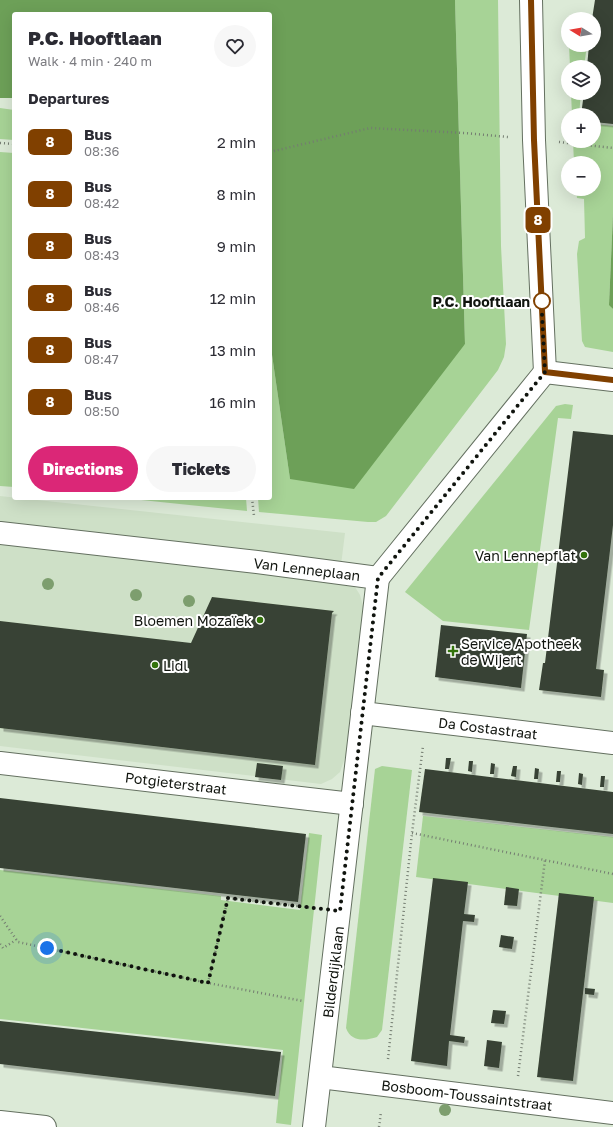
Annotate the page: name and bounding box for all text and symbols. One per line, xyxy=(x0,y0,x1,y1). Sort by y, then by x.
north arrow xyxy=(561,12,601,52)
map controls xyxy=(561,12,601,196)
button: heart xyxy=(214,25,256,67)
text: P.C. Hooftlaan xyxy=(28,26,162,49)
text: Walk · 4 min · 240 m xyxy=(28,53,152,69)
button: layers xyxy=(561,60,601,100)
text: Departures xyxy=(28,89,109,107)
button: + xyxy=(561,108,601,148)
text: Bus xyxy=(84,125,112,143)
text: 8 xyxy=(46,133,54,150)
text: 2 min xyxy=(217,133,256,151)
text: 08:36 xyxy=(84,143,119,159)
button: − xyxy=(561,156,601,196)
text: Bus xyxy=(84,177,112,195)
text: 8 xyxy=(46,185,54,202)
text: 8 min xyxy=(217,185,256,203)
text: 08:42 xyxy=(84,195,119,211)
line badge: 8 xyxy=(525,207,551,233)
text: 8 xyxy=(534,211,542,228)
text: Bus xyxy=(84,229,112,247)
text: 8 xyxy=(46,237,54,254)
text: 9 min xyxy=(217,237,256,255)
text: 08:43 xyxy=(84,247,119,263)
text: Bus xyxy=(84,281,112,299)
text: 8 xyxy=(46,289,54,306)
text: 12 min xyxy=(210,289,256,307)
marker: P.C. Hooftlaan xyxy=(533,292,551,310)
place label: P.C. Hooftlaan xyxy=(433,293,530,310)
text: 08:46 xyxy=(84,299,120,315)
text: Bus xyxy=(84,333,112,351)
text: 8 xyxy=(46,341,54,358)
text: 13 min xyxy=(210,341,256,359)
text: 08:47 xyxy=(84,351,119,367)
text: Bus xyxy=(84,385,112,403)
text: 8 xyxy=(46,393,54,410)
text: 16 min xyxy=(209,393,256,411)
text: 08:50 xyxy=(84,403,120,419)
button: Directions xyxy=(28,446,138,492)
button: Tickets xyxy=(146,446,256,492)
place label: Van Lennepflat xyxy=(475,547,576,564)
marker: Van Lennepflat xyxy=(579,550,589,560)
street label: Van Lenneplaan xyxy=(253,554,361,584)
place label: Bloemen Mozaïek xyxy=(134,612,252,629)
marker: Bloemen Mozaïek xyxy=(255,615,265,625)
place label: Service Apotheek de Wijert xyxy=(461,635,580,668)
marker: Service Apotheek de Wijert xyxy=(448,646,458,656)
place label: Lidl xyxy=(163,657,188,674)
marker: Lidl xyxy=(150,660,160,670)
street label: Da Costastraat xyxy=(437,713,539,743)
street label: Potgieterstraat xyxy=(124,768,228,798)
street label: Bilderdijklaan xyxy=(319,925,347,1019)
your location xyxy=(37,938,57,958)
street label: Bosboom-Toussaintstraat xyxy=(380,1076,554,1114)

